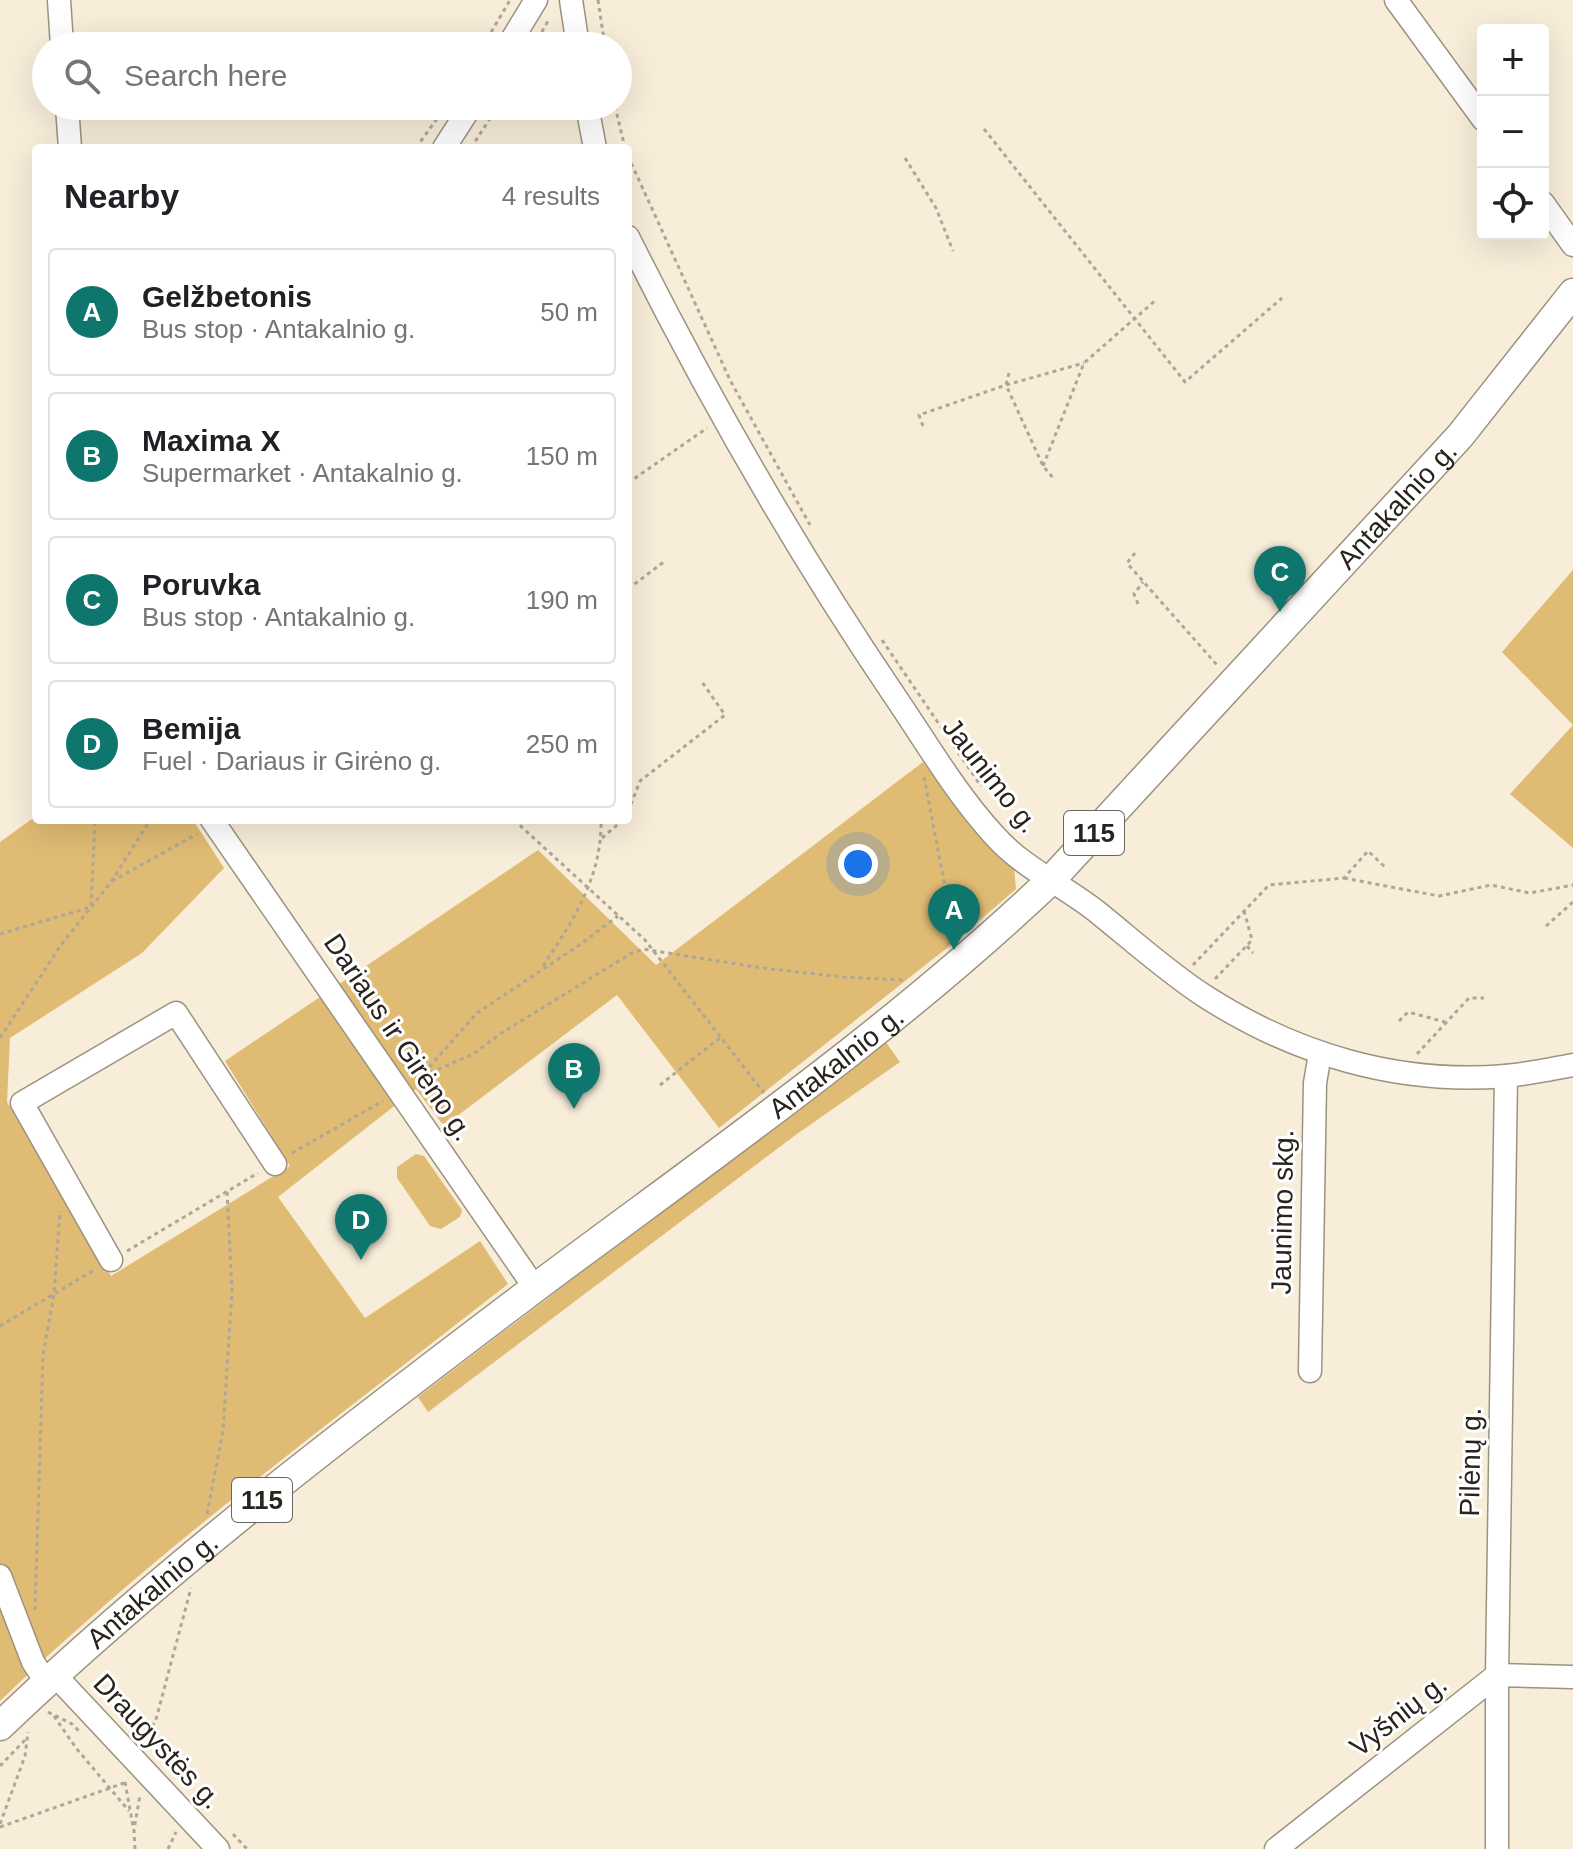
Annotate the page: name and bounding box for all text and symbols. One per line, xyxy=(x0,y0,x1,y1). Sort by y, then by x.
map controls xyxy=(1477,24,1549,240)
button: + xyxy=(1477,24,1549,96)
search box xyxy=(32,32,632,120)
icon: search xyxy=(60,54,104,98)
text: Search here xyxy=(124,59,287,92)
button: − xyxy=(1477,96,1549,168)
button: locate xyxy=(1477,168,1549,240)
text: Nearby xyxy=(64,177,179,215)
text: 4 results xyxy=(502,181,600,211)
text: Gelžbetonis xyxy=(142,280,312,313)
text: A xyxy=(83,297,101,327)
text: 50 m xyxy=(540,297,598,327)
text: Bus stop · Antakalnio g. xyxy=(142,314,415,344)
text: Maxima X xyxy=(142,424,280,457)
street label: Antakalnio g. xyxy=(1331,435,1463,575)
text: B xyxy=(83,441,101,471)
text: 150 m xyxy=(526,441,598,471)
text: Supermarket · Antakalnio g. xyxy=(142,458,463,488)
pin: C xyxy=(1254,546,1306,612)
text: Poruvka xyxy=(142,568,260,601)
text: C xyxy=(83,585,101,615)
text: 190 m xyxy=(526,585,598,615)
text: Bus stop · Antakalnio g. xyxy=(142,602,415,632)
text: Bemija xyxy=(142,712,240,745)
street label: Jaunimo g. xyxy=(936,712,1045,839)
text: D xyxy=(83,729,101,759)
text: 250 m xyxy=(526,729,598,759)
text: Fuel · Dariaus ir Girėno g. xyxy=(142,746,441,776)
road number: 115 xyxy=(1064,811,1124,855)
your location xyxy=(838,844,878,884)
pin: A xyxy=(928,884,980,950)
street label: Dariaus ir Girėno g. xyxy=(318,928,479,1147)
street label: Antakalnio g. xyxy=(763,1001,910,1125)
pin: B xyxy=(548,1043,600,1109)
street label: Jaunimo skg. xyxy=(1266,1129,1299,1295)
pin: D xyxy=(335,1194,387,1260)
street label: Pilėnų g. xyxy=(1454,1407,1487,1517)
road number: 115 xyxy=(232,1478,292,1522)
street label: Antakalnio g. xyxy=(81,1526,224,1655)
street label: Draugystės g. xyxy=(87,1668,228,1815)
street label: Vyšnių g. xyxy=(1344,1668,1453,1763)

